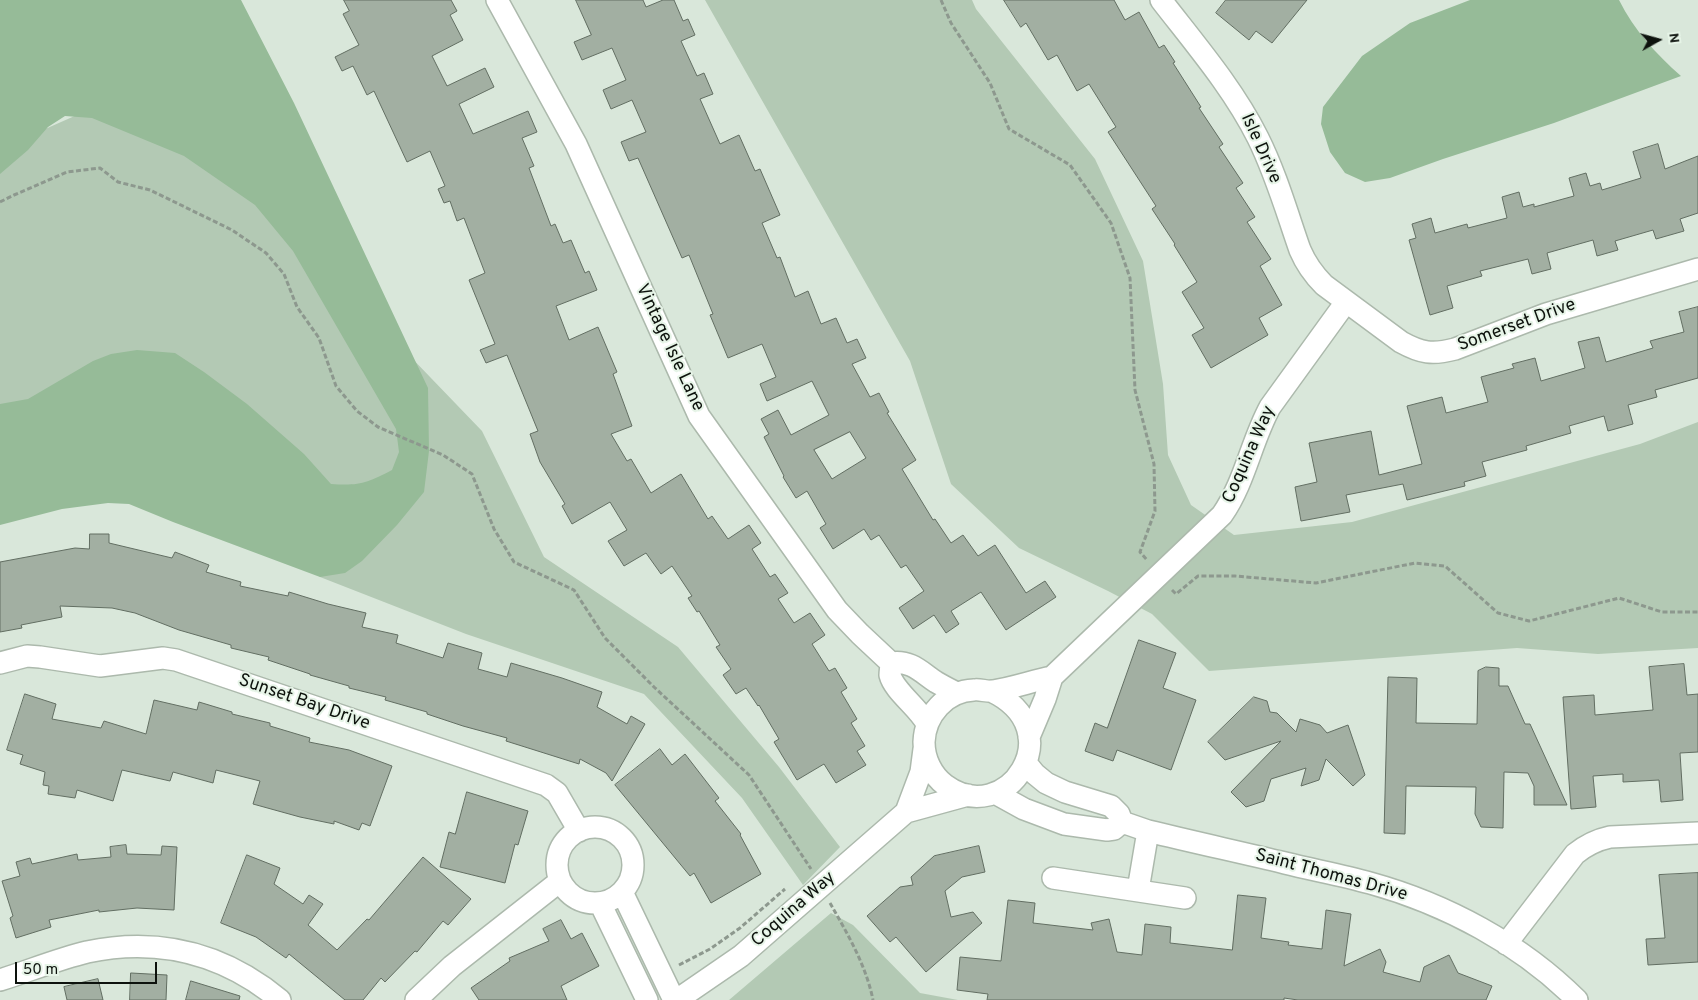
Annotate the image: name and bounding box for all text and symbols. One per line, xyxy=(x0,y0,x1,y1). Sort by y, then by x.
north arrow xyxy=(1633,15,1683,65)
text: N xyxy=(1664,32,1682,44)
street label: Isle Drive xyxy=(1235,111,1285,187)
street label: Vintage Isle Lane xyxy=(630,281,708,415)
street label: Somerset Drive xyxy=(1455,295,1579,357)
street label: Coquina Way xyxy=(1219,403,1281,507)
street label: Sunset Bay Drive xyxy=(235,670,373,736)
street label: Saint Thomas Drive xyxy=(1253,845,1409,907)
street label: Coquina Way xyxy=(747,868,841,952)
scale bar xyxy=(18,952,160,984)
text: 50 m xyxy=(23,961,58,980)

